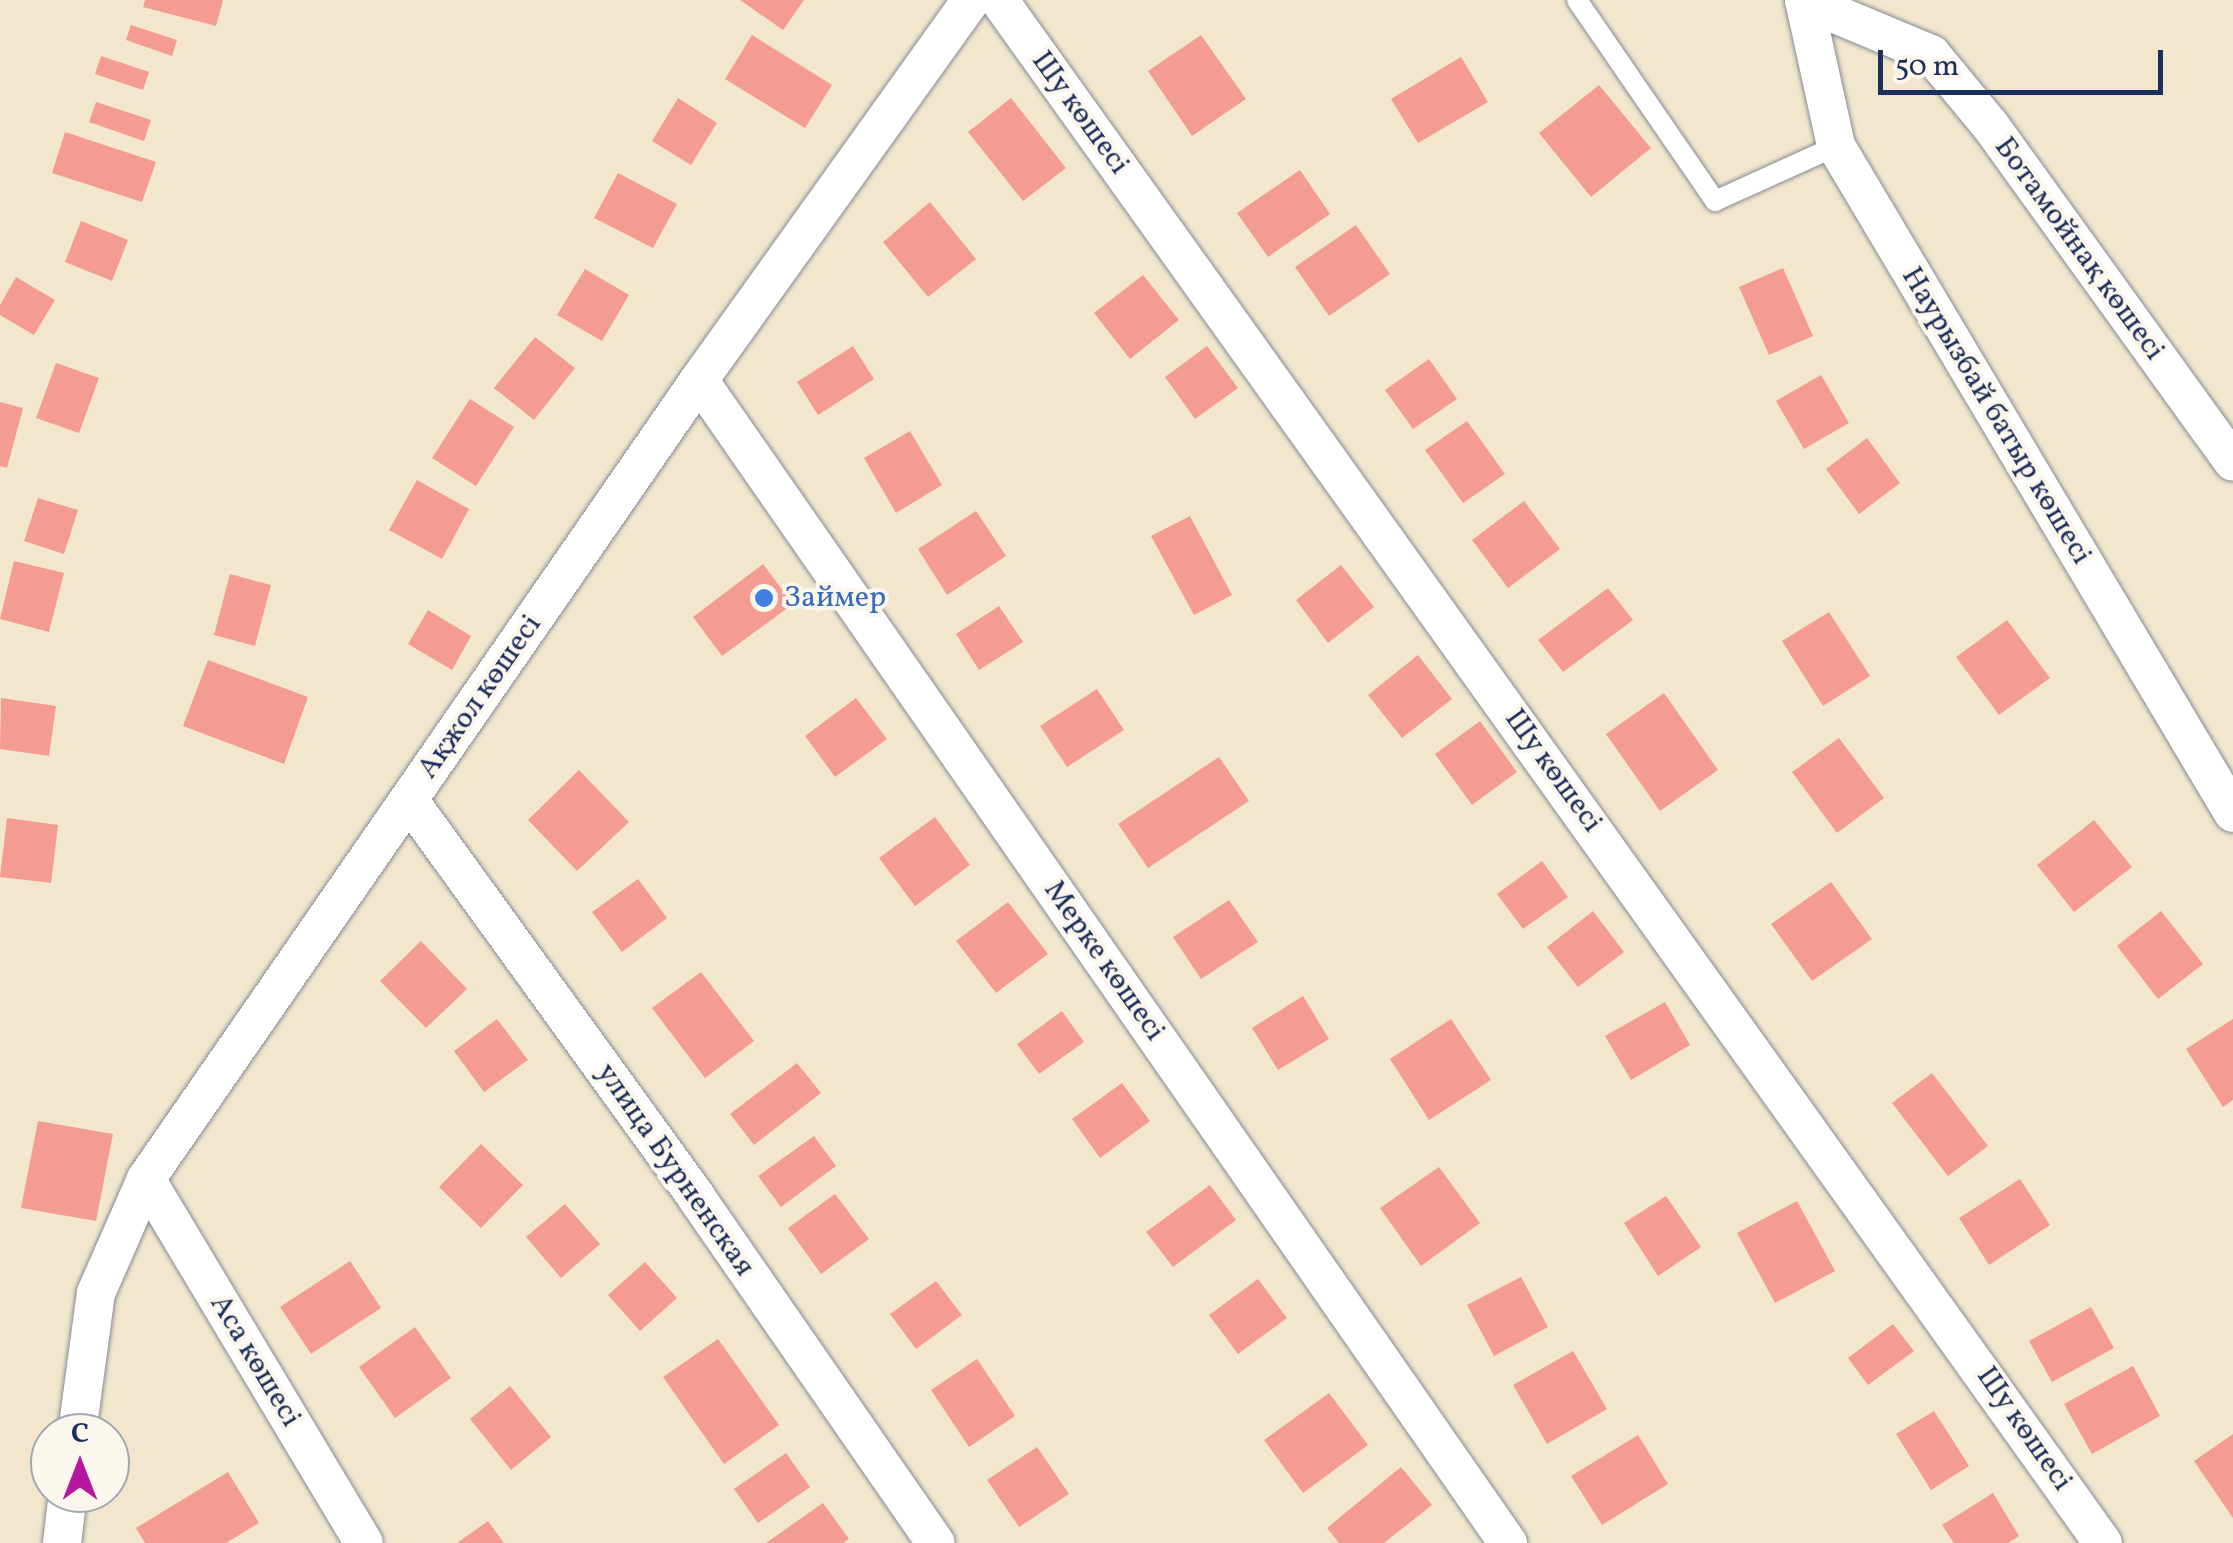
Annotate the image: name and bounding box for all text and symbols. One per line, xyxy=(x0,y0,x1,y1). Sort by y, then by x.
scale bar xyxy=(1883,30,2168,92)
street label: Шу көшесі xyxy=(1023,44,1137,182)
text: 50 m xyxy=(1895,46,1959,88)
street label: Ботамойнақ көшесі xyxy=(1986,130,2172,368)
street label: Наурызбай батыр көшесі xyxy=(1893,261,2099,571)
place label: Займер xyxy=(784,580,886,616)
marker: Займер xyxy=(753,587,775,609)
street label: Ақжол көшесі xyxy=(410,608,550,786)
street label: Шу көшесі xyxy=(1496,702,1610,840)
street label: Мерке көшесі xyxy=(1035,874,1173,1048)
street label: улица Бурненская xyxy=(588,1056,762,1284)
street label: Аса көшесі xyxy=(201,1288,309,1434)
street label: Шу көшесі xyxy=(1968,1359,2080,1499)
north arrow xyxy=(30,1413,130,1513)
text: С xyxy=(71,1415,89,1454)

